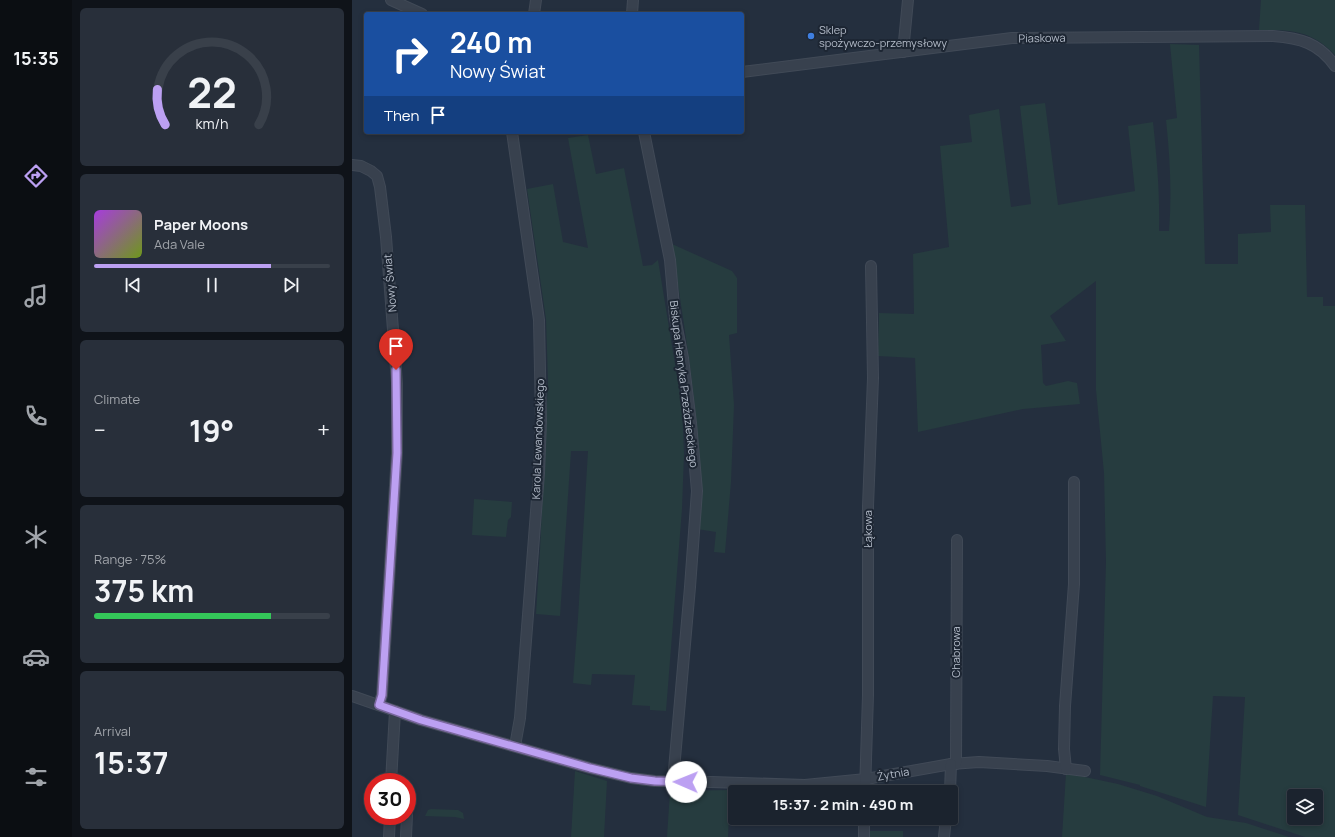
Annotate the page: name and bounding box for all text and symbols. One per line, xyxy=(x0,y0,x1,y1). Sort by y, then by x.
place label: Sklep spożywczo-przemysłowy xyxy=(819,22,947,50)
text: 240 m xyxy=(450,23,532,61)
icon: right xyxy=(384,28,436,80)
street label: Piaskowa xyxy=(1018,30,1066,45)
marker: Sklep spożywczo-przemysłowy xyxy=(806,31,816,41)
text: 15:35 xyxy=(13,46,59,70)
text: Nowy Świat xyxy=(450,59,546,83)
text: 22 xyxy=(187,64,237,120)
icon: arrive xyxy=(427,104,449,126)
text: Then xyxy=(384,105,419,126)
text: km/h xyxy=(195,113,229,132)
icon: directions xyxy=(22,162,50,190)
text: Paper Moons xyxy=(154,214,248,235)
text: Ada Vale xyxy=(154,235,205,253)
street label: Nowy Świat xyxy=(379,253,400,313)
icon: previous xyxy=(122,274,144,296)
icon: pause xyxy=(201,274,223,296)
icon: next xyxy=(280,274,302,296)
icon: music xyxy=(22,282,50,310)
street label: Biskupa Henryka Przeździeckiego xyxy=(667,299,702,469)
pin xyxy=(379,329,413,370)
icon: arrive xyxy=(385,335,407,357)
street label: Karola Lewandowskiego xyxy=(528,378,547,500)
text: Climate xyxy=(94,390,140,408)
icon: phone xyxy=(22,402,50,430)
text: 19° xyxy=(189,410,234,451)
text: − xyxy=(94,415,106,445)
text: + xyxy=(317,415,330,445)
street label: Łąkowa xyxy=(860,510,875,548)
icon: climate xyxy=(22,523,50,551)
text: Range · 75% xyxy=(94,550,166,568)
text: 375 km xyxy=(94,570,194,611)
street label: Chabrowa xyxy=(948,626,963,678)
icon: car xyxy=(22,643,50,671)
text: Arrival xyxy=(94,722,131,740)
text: 15:37 xyxy=(94,742,168,783)
position arrow xyxy=(665,761,707,803)
icon: filters xyxy=(22,763,50,791)
street label: Żytnia xyxy=(876,763,910,784)
speed limit sign: 30 xyxy=(364,773,416,825)
map controls xyxy=(1287,789,1323,825)
button: layers xyxy=(1287,789,1323,825)
text: 15:37 · 2 min · 490 m xyxy=(773,794,913,815)

